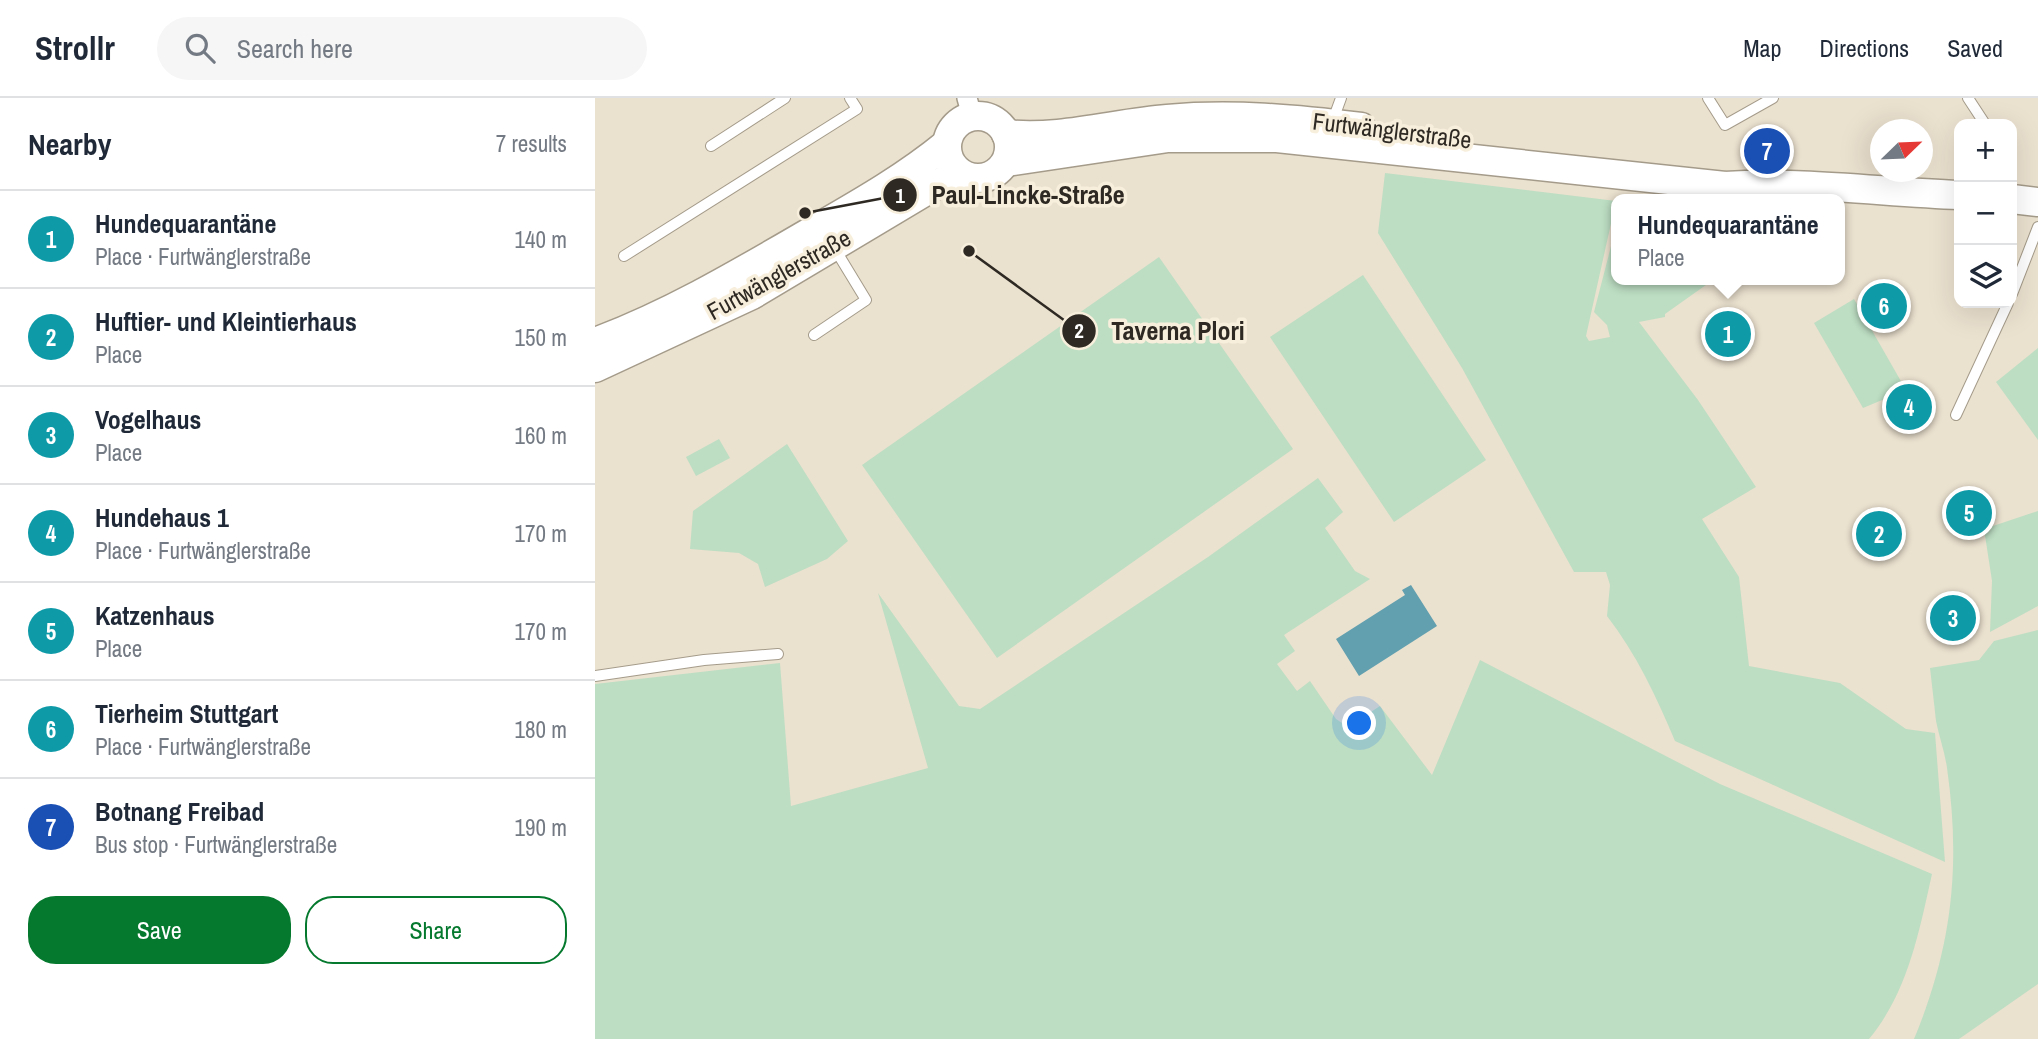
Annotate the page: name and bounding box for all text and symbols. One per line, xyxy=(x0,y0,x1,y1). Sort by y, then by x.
search box xyxy=(157,17,647,80)
text: Strollr xyxy=(35,26,115,70)
icon: search xyxy=(181,29,219,67)
text: Search here xyxy=(237,31,353,66)
text: Map xyxy=(1743,32,1781,64)
text: Directions xyxy=(1819,32,1909,64)
text: Saved xyxy=(1947,32,2003,64)
street label: Furtwänglerstraße xyxy=(1311,104,1473,156)
north arrow xyxy=(1870,119,1933,182)
map controls xyxy=(1954,119,2017,308)
button: + xyxy=(1954,119,2017,182)
text: Nearby xyxy=(28,124,111,164)
pin: 7 xyxy=(1744,125,1790,177)
text: 7 results xyxy=(496,128,567,159)
callout: Paul-Lincke-Straße xyxy=(882,172,1139,219)
text: Paul-Lincke-Straße xyxy=(931,177,1125,212)
text: 1 xyxy=(895,181,905,210)
button: − xyxy=(1954,182,2017,245)
popup xyxy=(1611,194,1845,285)
text: Hundequarantäne xyxy=(95,206,276,241)
text: Hundequarantäne xyxy=(1637,207,1819,242)
street label: Furtwänglerstraße xyxy=(701,221,856,327)
text: 1 xyxy=(46,224,56,255)
text: 140 m xyxy=(515,224,567,255)
text: Place · Furtwänglerstraße xyxy=(95,241,311,272)
text: Place xyxy=(1637,242,1685,273)
button: layers xyxy=(1954,245,2017,308)
pin: 6 xyxy=(1861,280,1907,332)
text: Huftier- und Kleintierhaus xyxy=(95,304,357,339)
callout: Taverna Plori xyxy=(1062,308,1258,355)
pin: 1 xyxy=(1705,308,1751,360)
text: Taverna Plori xyxy=(1111,313,1245,348)
text: 2 xyxy=(1074,316,1084,345)
text: 2 xyxy=(46,322,56,353)
text: 150 m xyxy=(515,322,567,353)
text: Place xyxy=(95,339,142,370)
pin: 4 xyxy=(1886,381,1932,433)
text: Vogelhaus xyxy=(95,402,201,437)
text: 3 xyxy=(46,420,56,451)
text: 160 m xyxy=(515,420,567,451)
text: Place xyxy=(95,437,142,468)
pin: 5 xyxy=(1946,487,1992,539)
text: Hundehaus 1 xyxy=(95,500,229,535)
pin: 2 xyxy=(1856,508,1902,560)
text: 4 xyxy=(46,518,56,549)
text: 170 m xyxy=(515,518,567,549)
text: Place · Furtwänglerstraße xyxy=(95,535,311,566)
pin: 3 xyxy=(1930,592,1976,644)
text: Katzenhaus xyxy=(95,598,215,633)
text: 5 xyxy=(46,616,56,647)
text: 170 m xyxy=(515,616,567,647)
text: Place xyxy=(95,633,142,664)
text: Tierheim Stuttgart xyxy=(95,696,278,731)
your location xyxy=(1342,706,1376,740)
text: 6 xyxy=(46,714,56,745)
text: 180 m xyxy=(515,714,567,745)
text: Place · Furtwänglerstraße xyxy=(95,731,311,762)
text: Botnang Freibad xyxy=(95,794,264,829)
text: 7 xyxy=(46,812,56,843)
text: 190 m xyxy=(515,812,567,843)
text: Bus stop · Furtwänglerstraße xyxy=(95,829,337,860)
button: Save xyxy=(28,896,291,964)
button: Share xyxy=(305,896,567,964)

